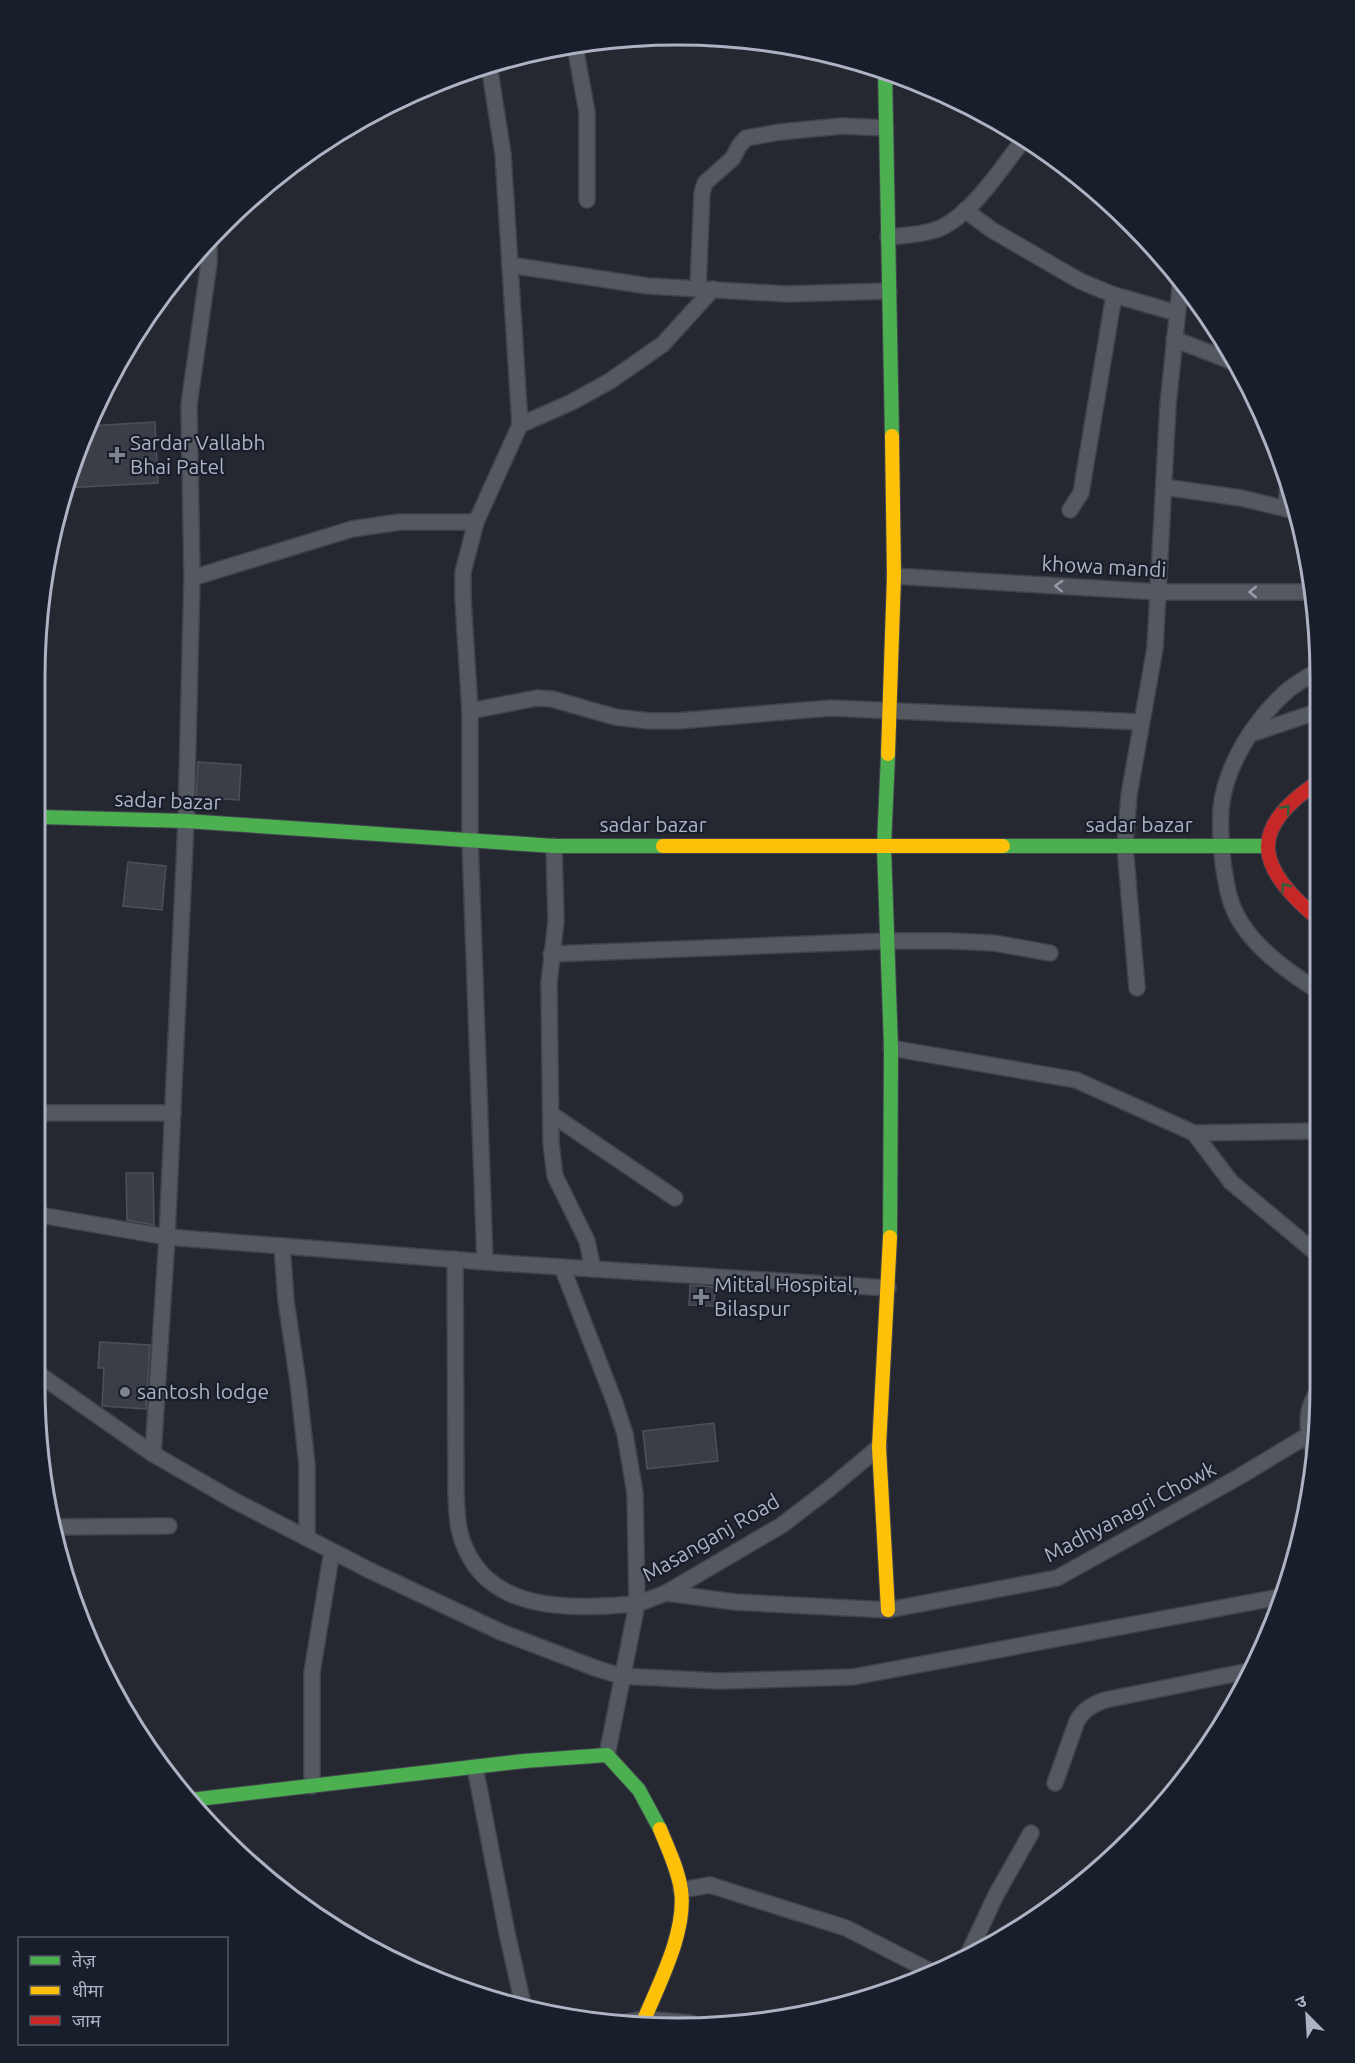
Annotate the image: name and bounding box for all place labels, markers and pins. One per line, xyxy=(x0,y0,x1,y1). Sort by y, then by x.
place label: Sardar Vallabh Bhai Patel xyxy=(130,430,266,478)
marker: Sardar Vallabh Bhai Patel xyxy=(108,446,126,464)
place label: Mittal Hospital, Bilaspur xyxy=(714,1272,858,1320)
marker: Mittal Hospital, Bilaspur xyxy=(692,1288,710,1306)
place label: santosh lodge xyxy=(137,1379,269,1403)
marker: santosh lodge xyxy=(118,1385,132,1399)

